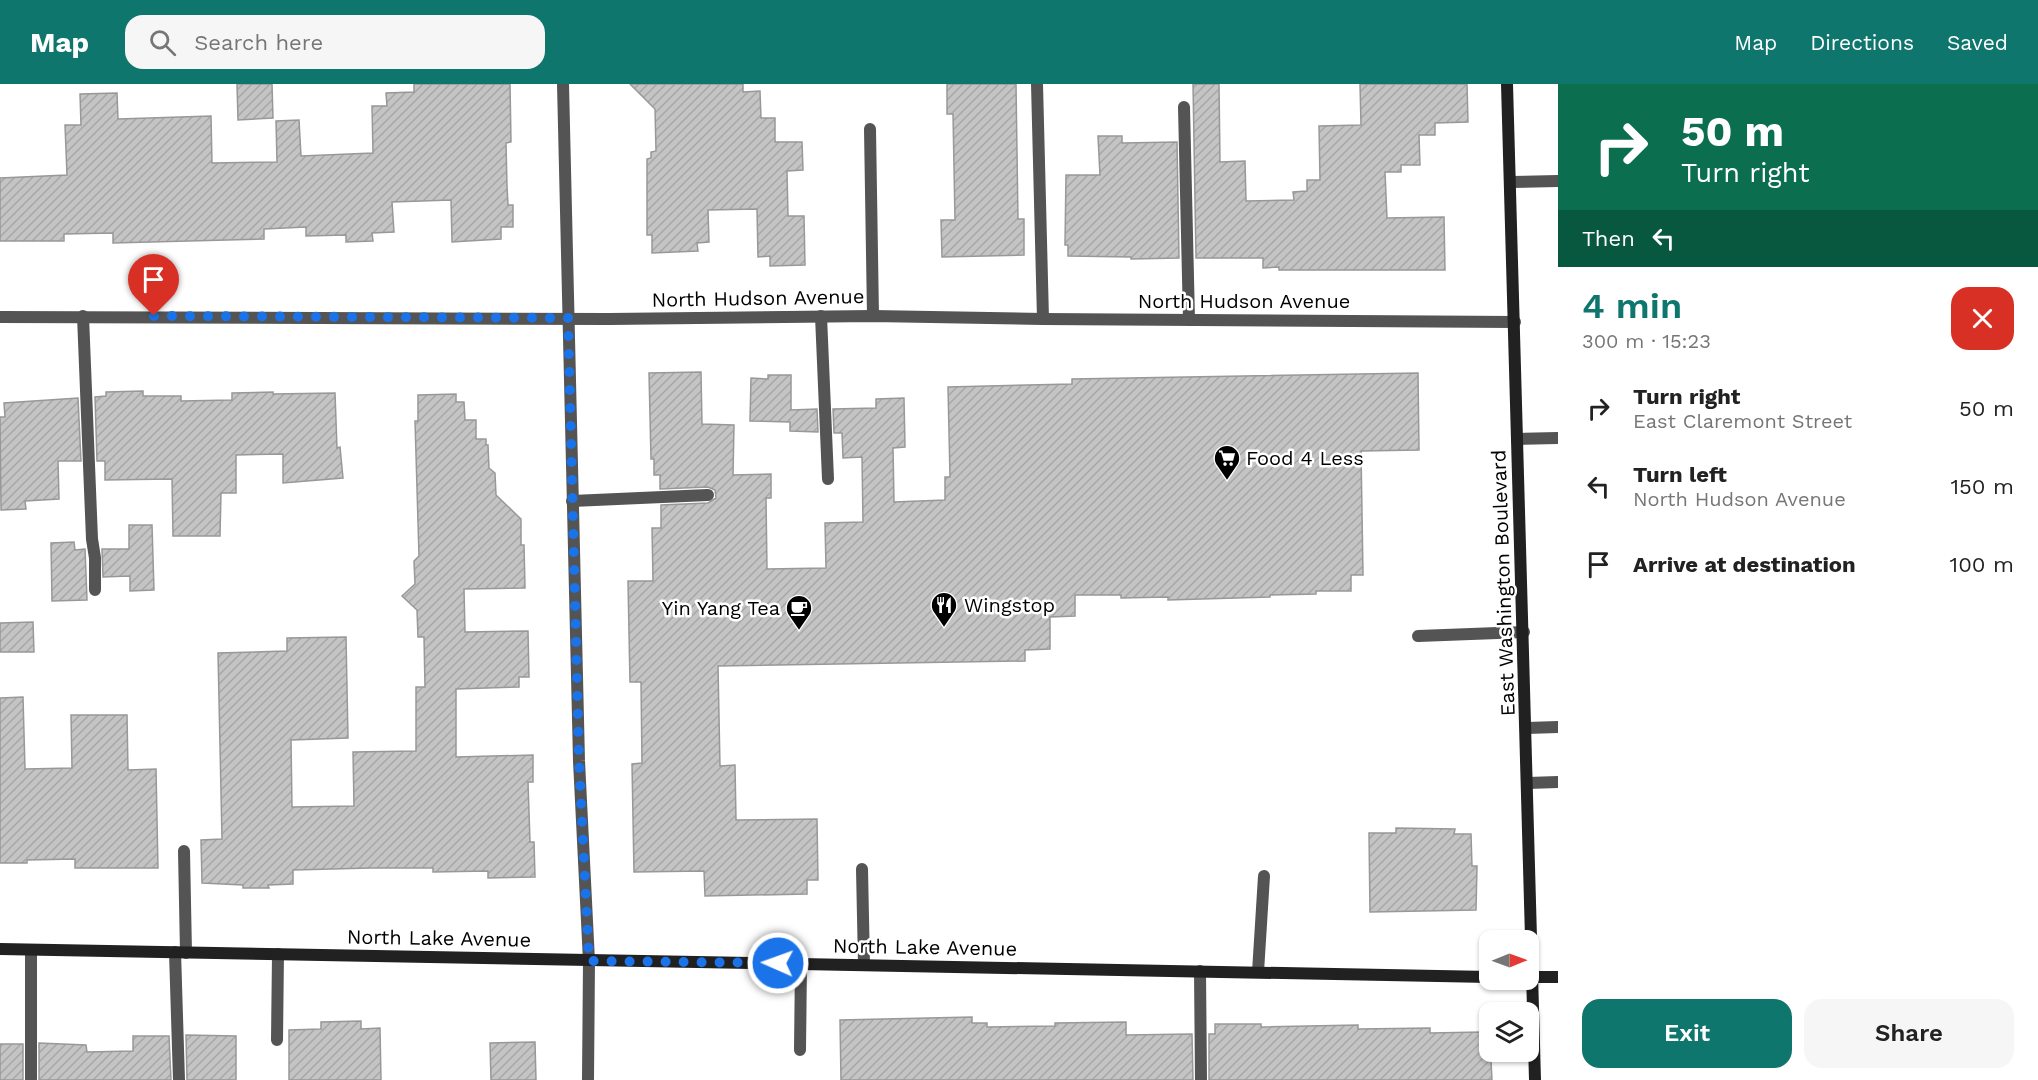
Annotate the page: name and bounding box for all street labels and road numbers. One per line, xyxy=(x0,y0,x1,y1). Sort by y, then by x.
street label: North Hudson Avenue xyxy=(651,284,865,312)
street label: North Hudson Avenue xyxy=(1138,289,1350,313)
street label: East Washington Boulevard xyxy=(1486,449,1520,717)
street label: North Lake Avenue xyxy=(347,924,531,952)
street label: North Lake Avenue xyxy=(833,933,1017,961)

